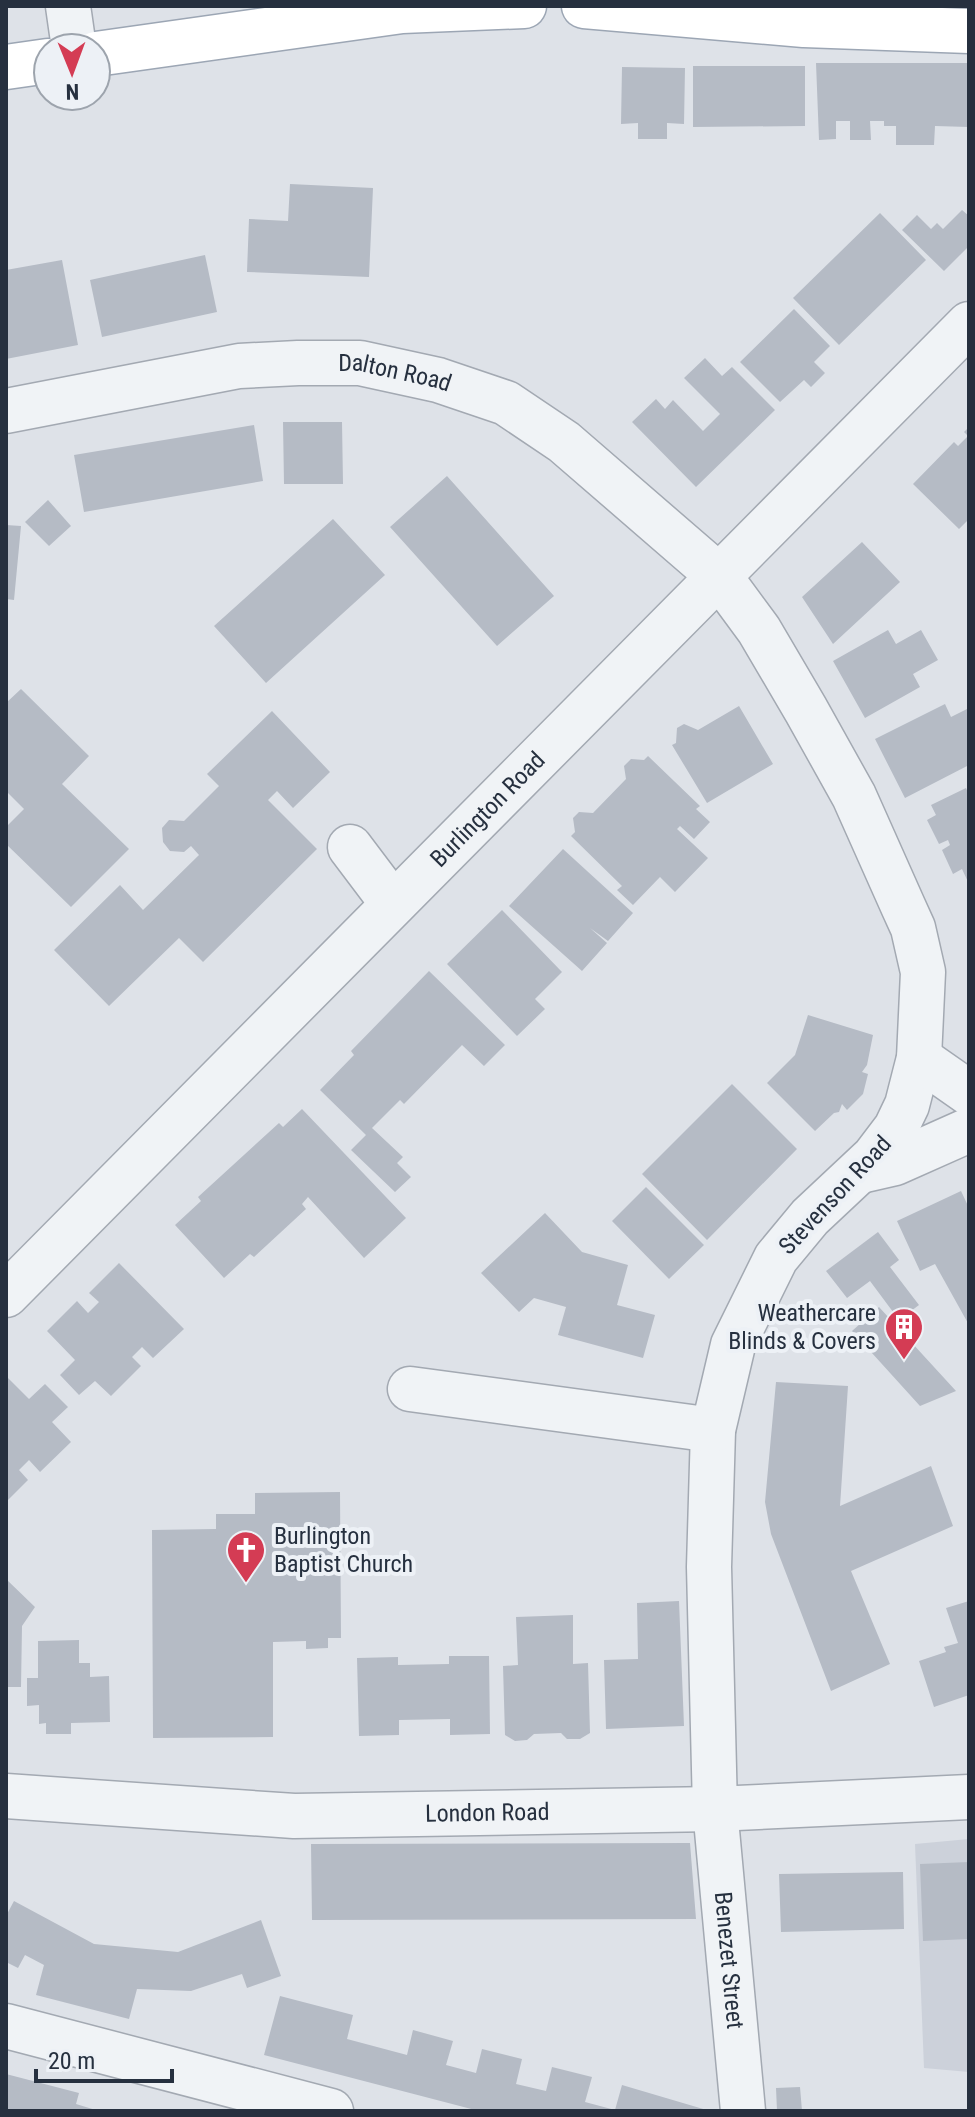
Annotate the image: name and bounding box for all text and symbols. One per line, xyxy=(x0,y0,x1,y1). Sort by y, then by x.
north arrow xyxy=(32,32,112,112)
text: N xyxy=(65,79,79,104)
street label: Dalton Road xyxy=(338,349,455,398)
street label: Burlington Road xyxy=(425,746,551,873)
street label: Stevenson Road xyxy=(773,1130,897,1260)
place label: Weathercare Blinds & Covers xyxy=(728,1299,876,1355)
building icon: Weathercare Blinds & Covers xyxy=(883,1306,925,1361)
place label: Burlington Baptist Church xyxy=(274,1522,413,1578)
church icon: Burlington Baptist Church xyxy=(225,1529,267,1584)
street label: London Road xyxy=(425,1798,550,1828)
street label: Benezet Street xyxy=(709,1891,749,2030)
scale bar xyxy=(36,2033,172,2083)
text: 20 m xyxy=(48,2047,95,2075)

